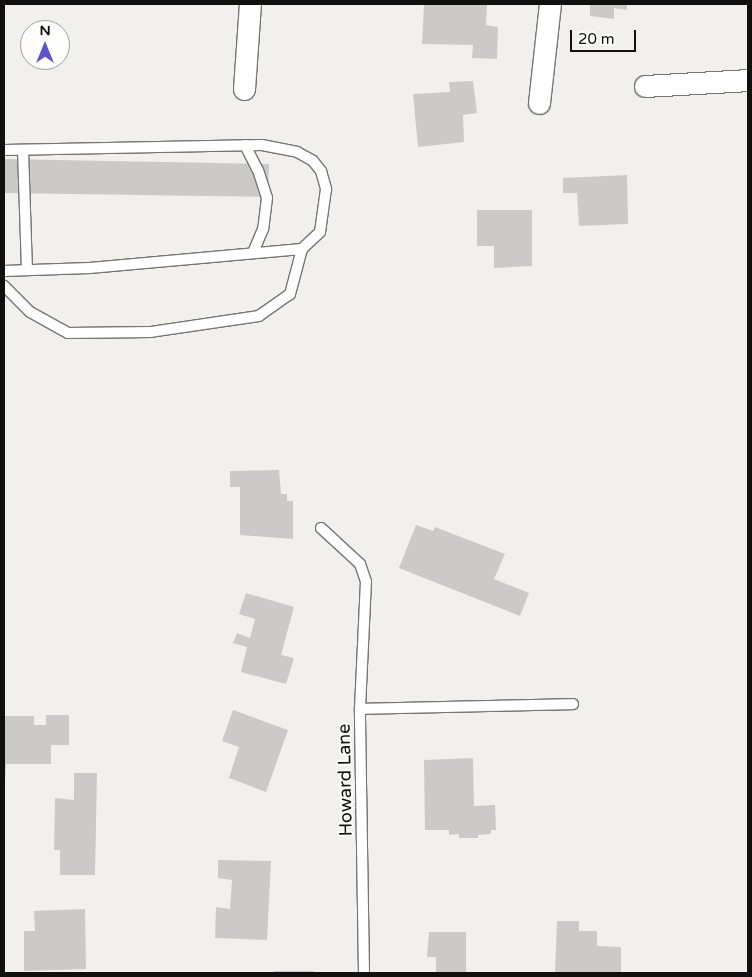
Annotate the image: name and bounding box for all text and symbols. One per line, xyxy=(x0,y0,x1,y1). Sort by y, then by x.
north arrow xyxy=(20,20,70,70)
scale bar xyxy=(572,20,638,52)
text: N xyxy=(39,22,51,39)
text: 20 m xyxy=(578,30,615,48)
street label: Howard Lane xyxy=(333,723,357,837)

